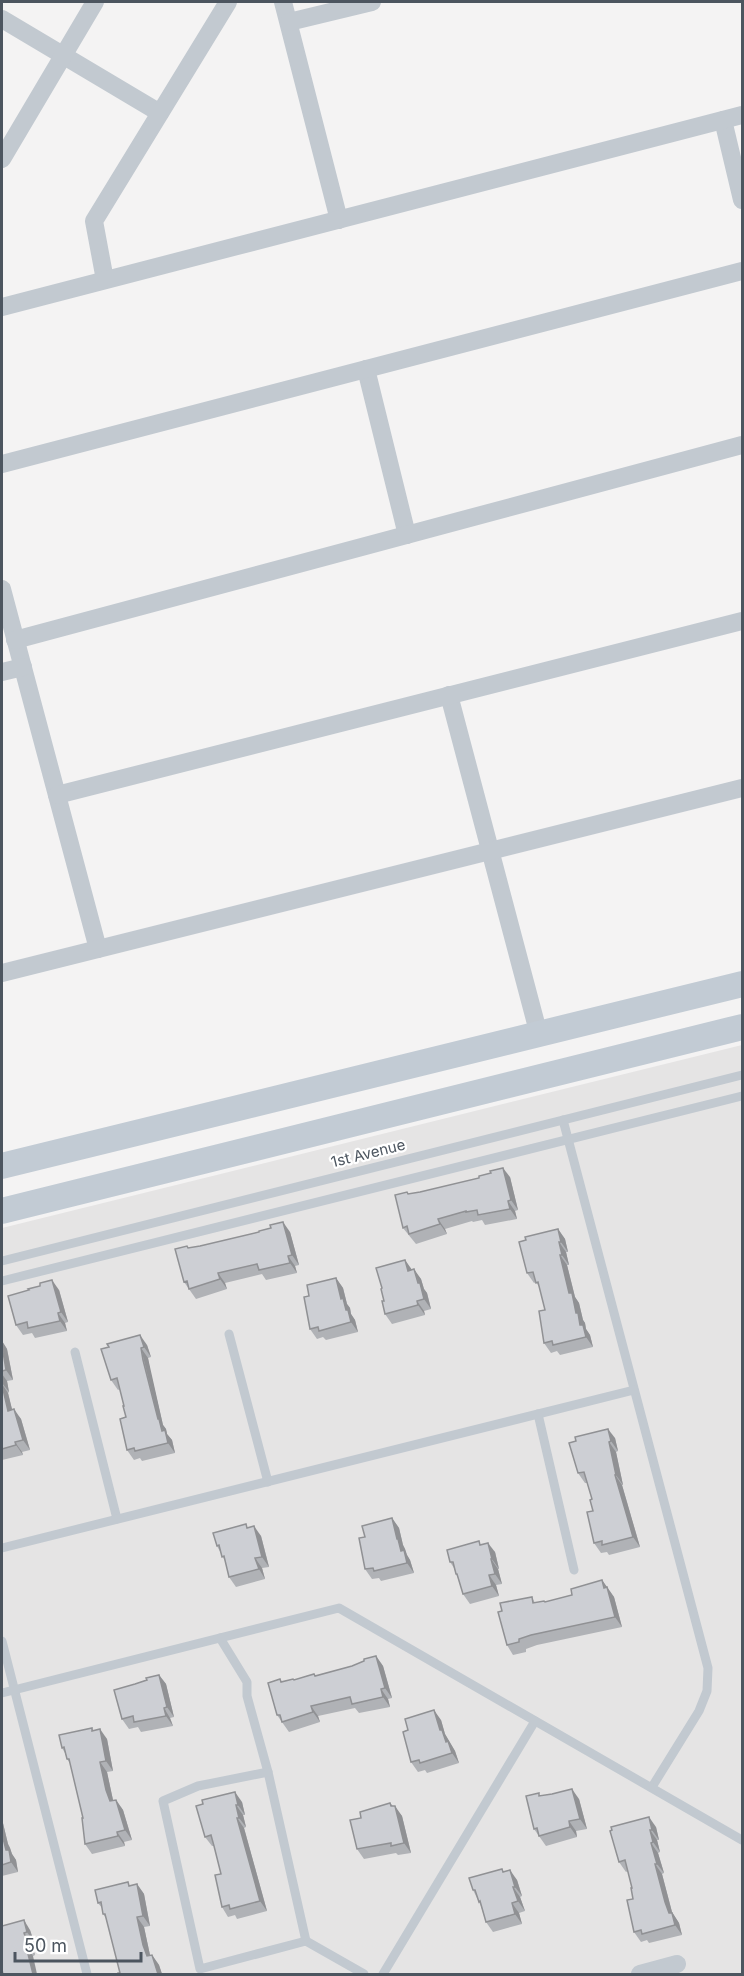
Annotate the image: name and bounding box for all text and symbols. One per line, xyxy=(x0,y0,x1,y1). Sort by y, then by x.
street label: 1st Avenue xyxy=(329,1135,407,1171)
scale bar xyxy=(15,1925,141,1963)
text: 50 m xyxy=(24,1935,67,1956)

